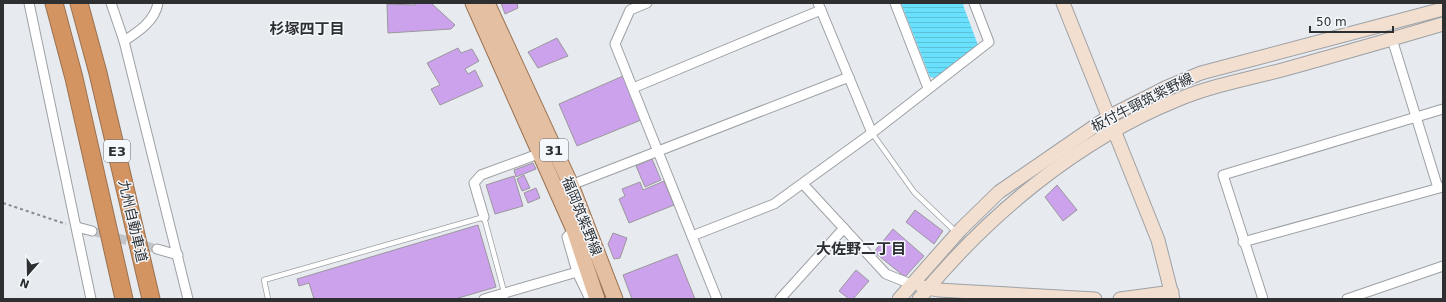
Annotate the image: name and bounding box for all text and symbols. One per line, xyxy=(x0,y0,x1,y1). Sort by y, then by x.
scale bar xyxy=(1310,8,1393,34)
text: 50 m xyxy=(1316,15,1347,29)
district label: 杉塚四丁目 xyxy=(269,20,345,38)
street label: 板付牛頸筑紫野線 xyxy=(1088,69,1196,135)
road number: 31 xyxy=(540,139,568,161)
road number: E3 xyxy=(104,140,130,162)
street label: 福岡筑紫野線 xyxy=(559,174,605,258)
street label: 九州自動車道 xyxy=(116,178,150,264)
district label: 大佐野二丁目 xyxy=(816,240,906,258)
north arrow xyxy=(8,254,48,294)
text: N xyxy=(18,275,31,291)

